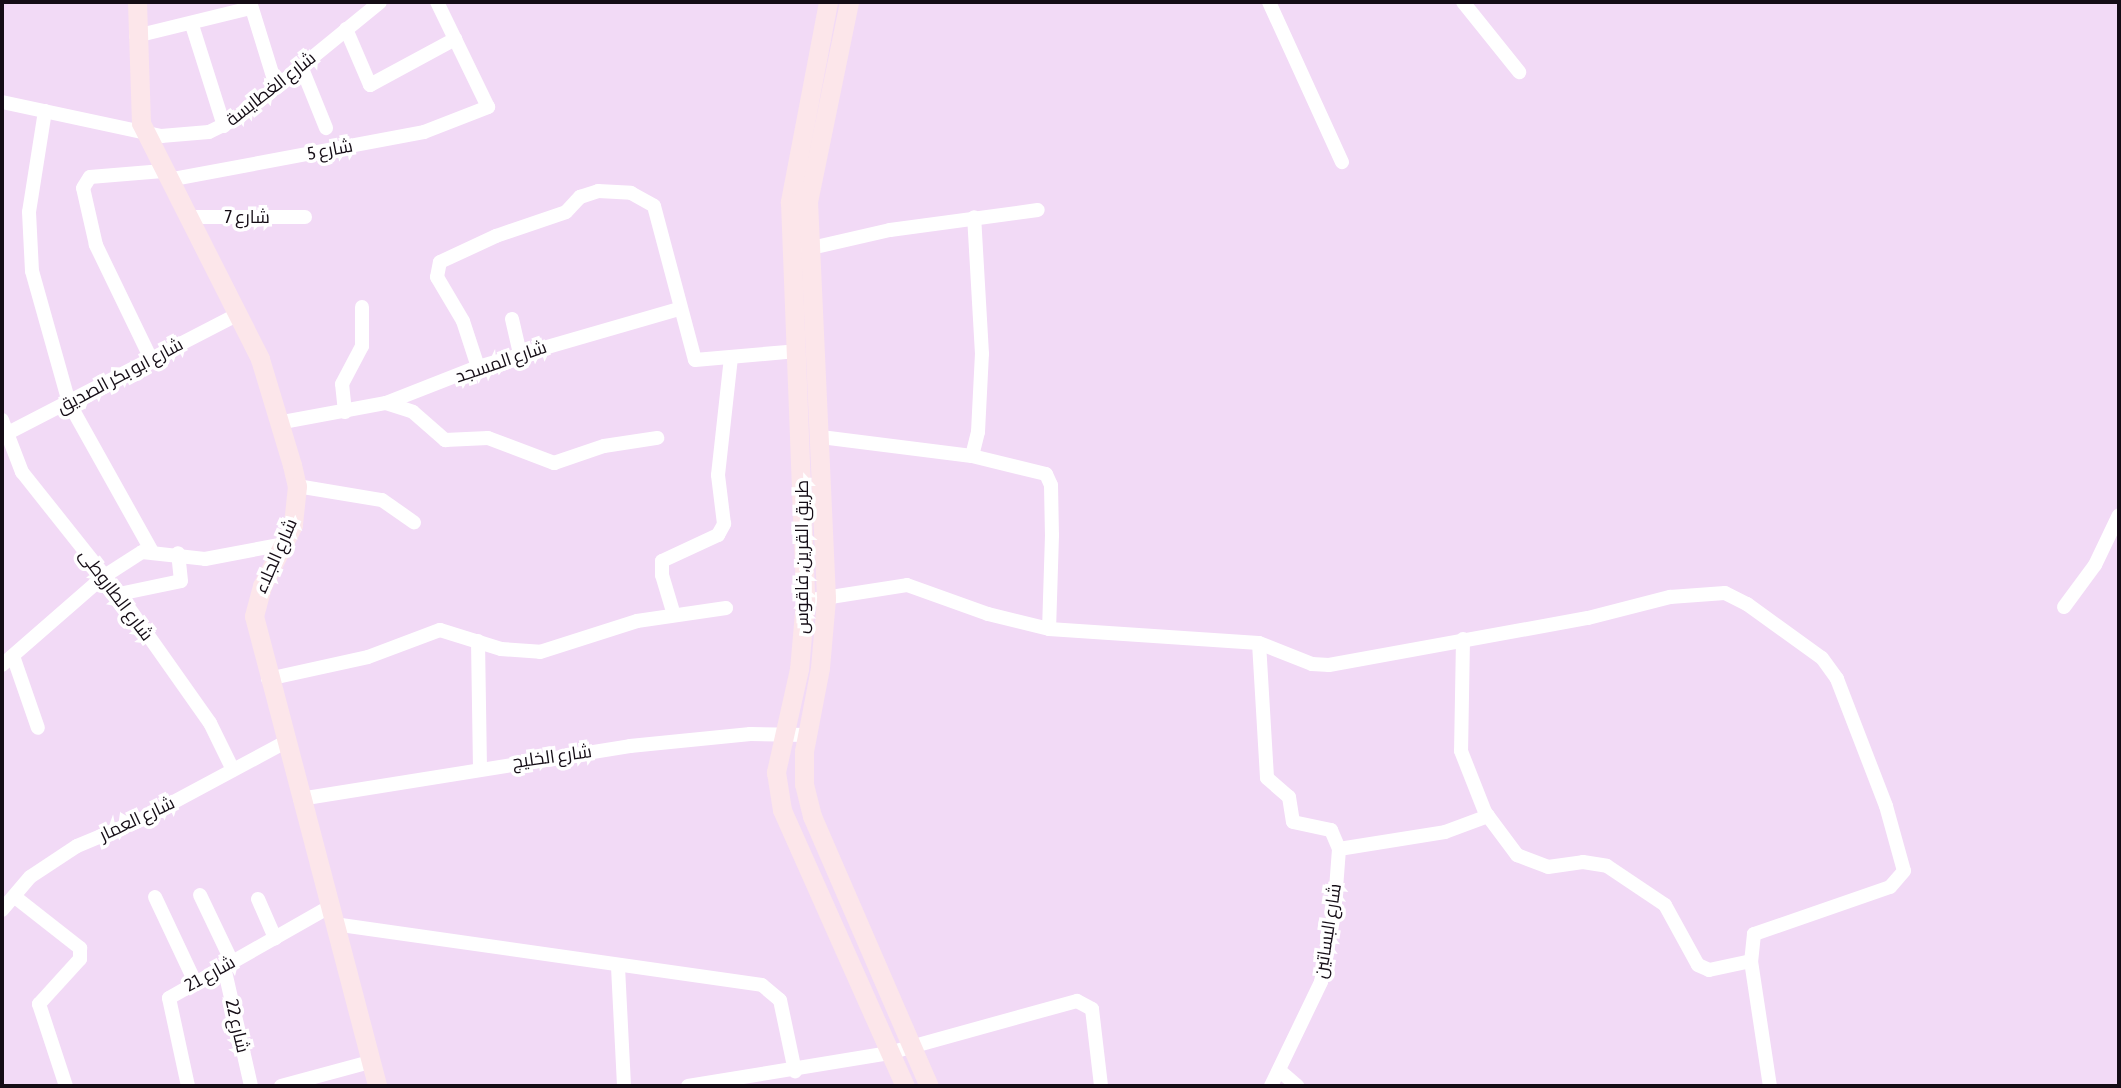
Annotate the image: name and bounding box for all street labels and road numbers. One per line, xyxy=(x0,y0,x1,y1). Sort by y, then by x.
street label: شارع الغطايسة xyxy=(222,47,320,131)
street label: شارع 5 xyxy=(305,135,355,165)
street label: شارع 7 xyxy=(224,206,270,228)
street label: شارع ابو بكر الصديق xyxy=(53,334,187,418)
street label: شارع المسجد xyxy=(452,336,550,388)
street label: طريق القرين, فاقوس xyxy=(791,480,813,634)
street label: شارع الجلاء xyxy=(250,515,302,597)
street label: شارع الطاروطى xyxy=(74,545,158,645)
street label: شارع الخليج xyxy=(511,741,593,773)
street label: شارع العمار xyxy=(96,792,178,846)
street label: شارع البساتين xyxy=(1310,882,1346,980)
street label: شارع 21 xyxy=(181,951,239,997)
street label: شارع 22 xyxy=(220,997,254,1055)

